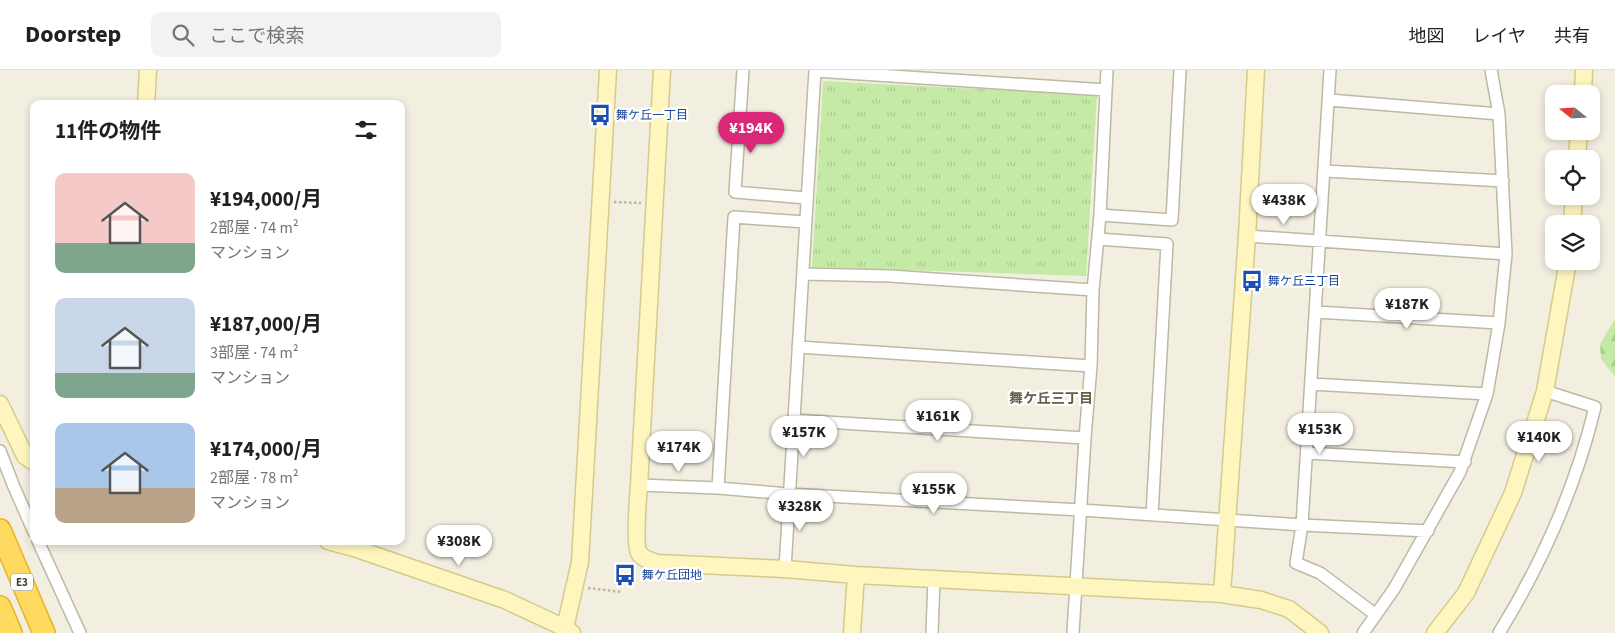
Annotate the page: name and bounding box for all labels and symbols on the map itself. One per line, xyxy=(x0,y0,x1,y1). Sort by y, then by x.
north arrow xyxy=(1545,85,1600,140)
bus stop icon: 舞ケ丘一丁目 xyxy=(587,102,613,128)
place label: 舞ケ丘一丁目 xyxy=(616,107,688,124)
pin: ¥194K xyxy=(716,112,786,154)
pin: ¥438K xyxy=(1249,184,1319,226)
bus stop icon: 舞ケ丘三丁目 xyxy=(1239,268,1265,294)
place label: 舞ケ丘三丁目 xyxy=(1268,273,1340,290)
pin: ¥187K xyxy=(1372,288,1442,330)
district label: 舞ケ丘三丁目 xyxy=(1009,389,1093,409)
pin: ¥161K xyxy=(903,400,973,442)
pin: ¥153K xyxy=(1285,412,1355,455)
pin: ¥157K xyxy=(769,416,839,458)
pin: ¥140K xyxy=(1504,420,1574,463)
pin: ¥174K xyxy=(644,430,714,473)
pin: ¥155K xyxy=(899,472,969,515)
pin: ¥328K xyxy=(765,490,835,532)
pin: ¥308K xyxy=(424,524,494,567)
bus stop icon: 舞ケ丘団地 xyxy=(612,562,638,588)
place label: 舞ケ丘団地 xyxy=(642,567,702,584)
road number: E3 xyxy=(11,574,33,590)

